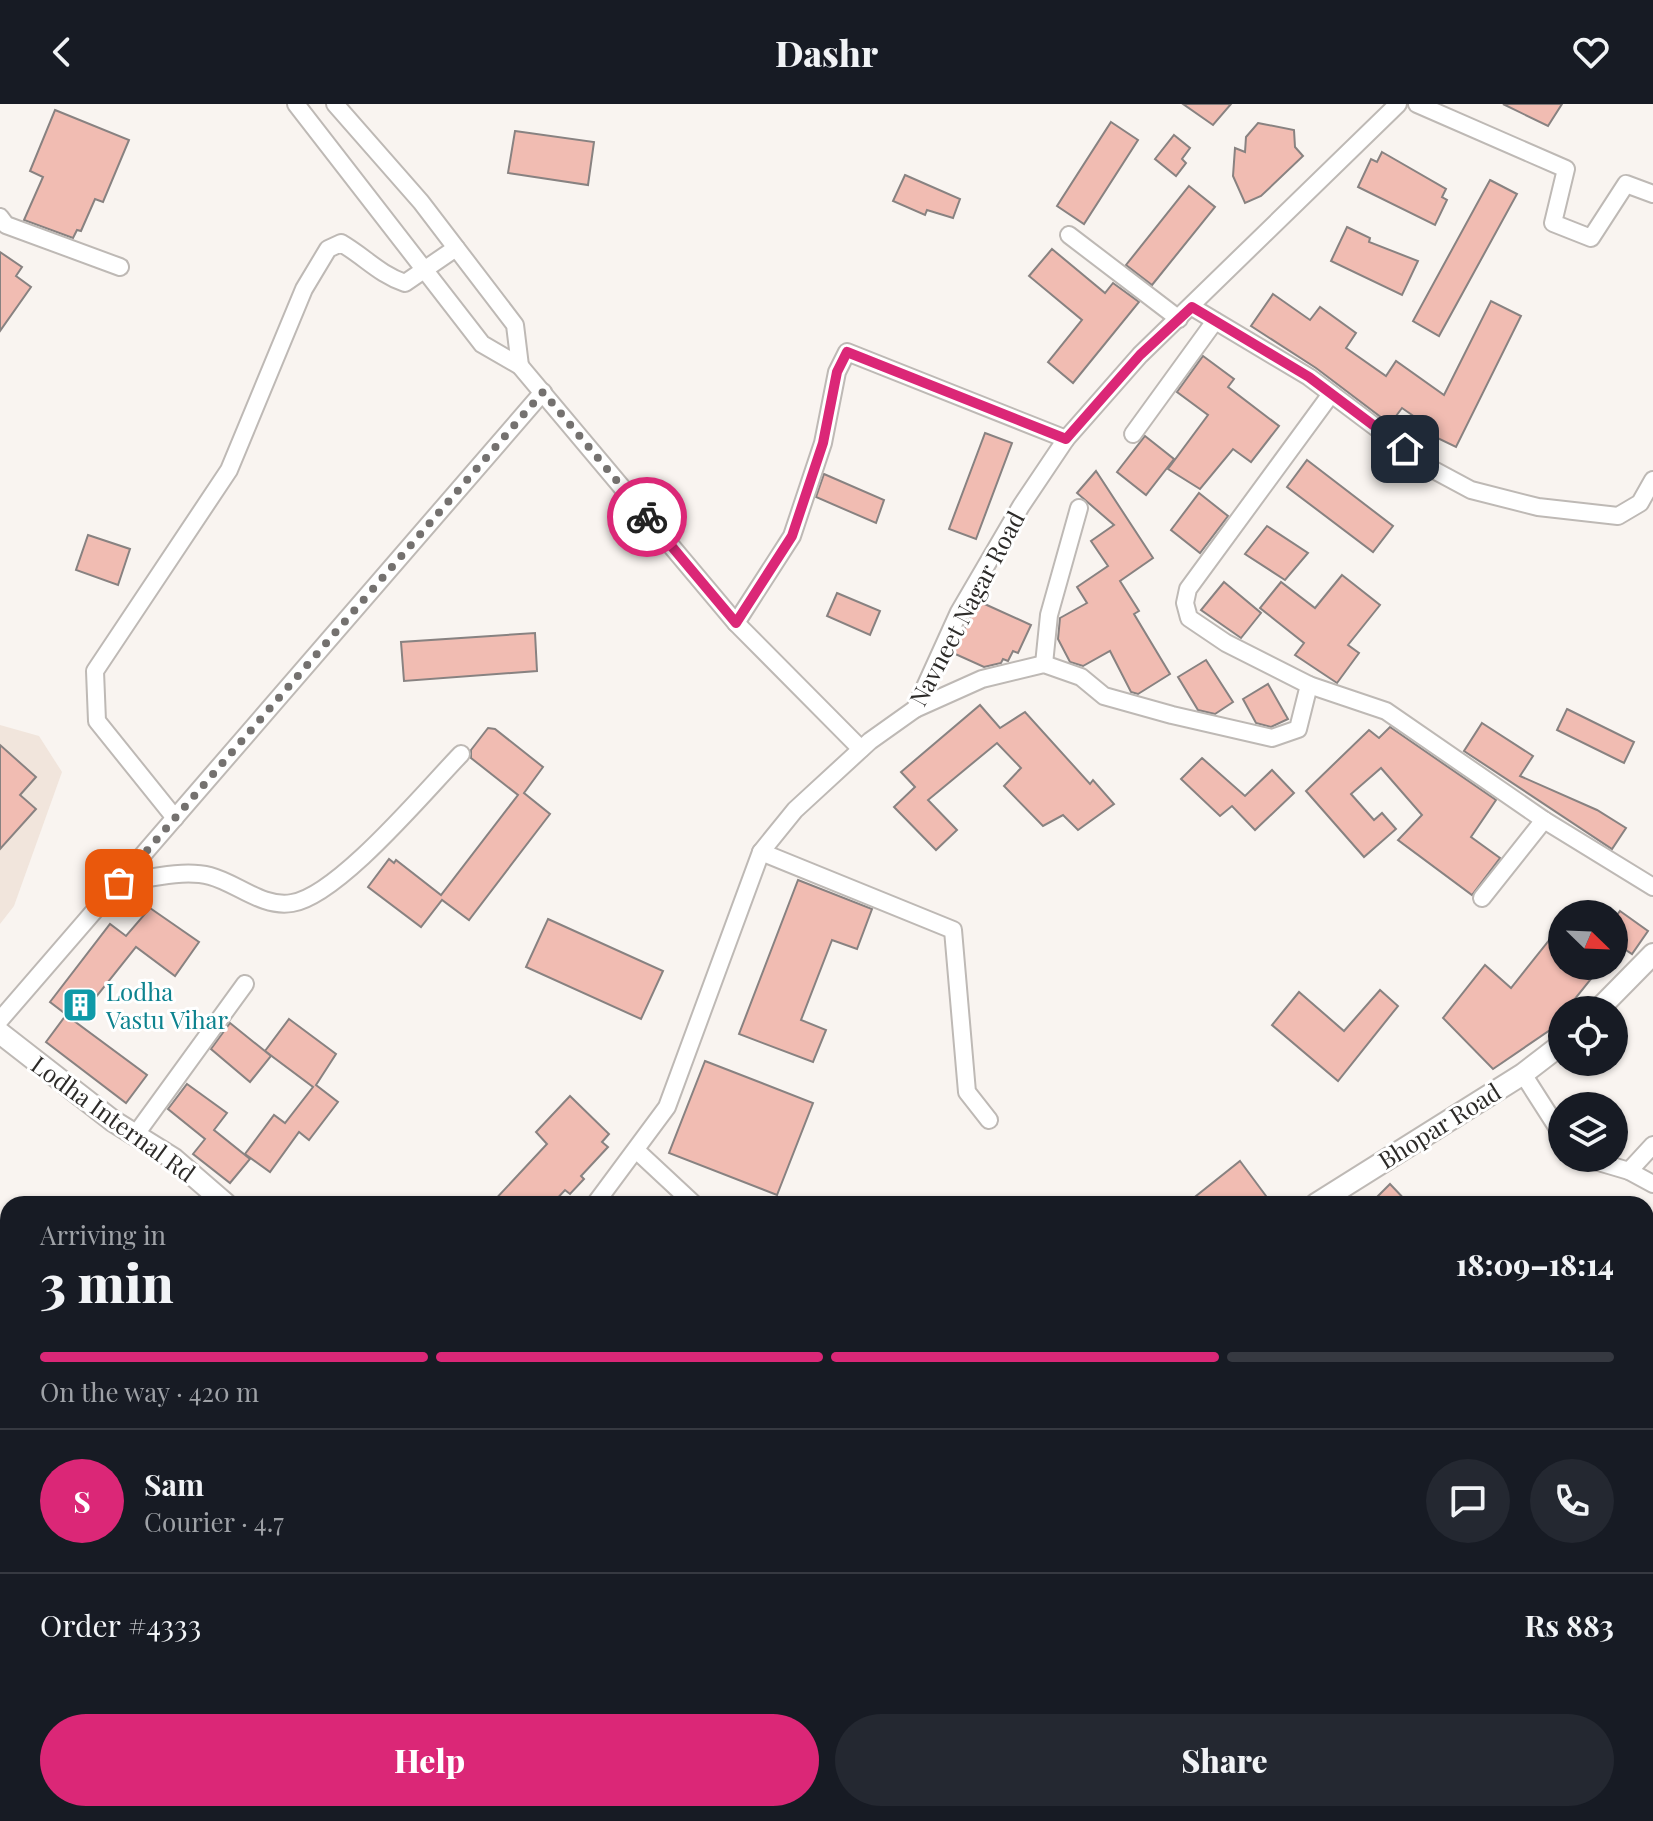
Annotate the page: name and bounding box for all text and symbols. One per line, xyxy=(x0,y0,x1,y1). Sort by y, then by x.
text: Dashr xyxy=(775,28,878,76)
icon: back xyxy=(40,30,84,74)
icon: heart xyxy=(1569,30,1613,74)
pin xyxy=(1371,415,1439,483)
icon: home xyxy=(1383,427,1427,471)
courier xyxy=(607,477,687,557)
icon: bike xyxy=(625,495,669,539)
street label: Navneet Nagar Road xyxy=(901,505,1031,711)
pin xyxy=(85,849,153,917)
icon: bag xyxy=(97,861,141,905)
north arrow xyxy=(1548,900,1628,980)
map controls xyxy=(1548,900,1628,1172)
place label: Lodha Vastu Vihar xyxy=(105,975,228,1035)
building icon: Lodha Vastu Vihar xyxy=(61,986,99,1024)
button: locate xyxy=(1548,996,1628,1076)
street label: Lodha Internal Rd xyxy=(26,1048,202,1188)
street label: Bhopar Road xyxy=(1372,1075,1506,1175)
button: layers xyxy=(1548,1092,1628,1172)
text: Arriving in xyxy=(40,1217,166,1252)
text: 18:09–18:14 xyxy=(1456,1244,1614,1284)
text: 3 min xyxy=(40,1247,174,1316)
text: On the way · 420 m xyxy=(40,1374,259,1409)
button: chat xyxy=(1426,1459,1510,1543)
button: phone xyxy=(1530,1459,1614,1543)
text: Sam xyxy=(144,1464,204,1504)
text: S xyxy=(73,1481,91,1521)
text: Courier · 4.7 xyxy=(144,1504,284,1539)
text: Order #4333 xyxy=(40,1605,201,1645)
text: Rs 883 xyxy=(1524,1605,1614,1645)
button: Help xyxy=(40,1714,819,1806)
button: Share xyxy=(835,1714,1614,1806)

